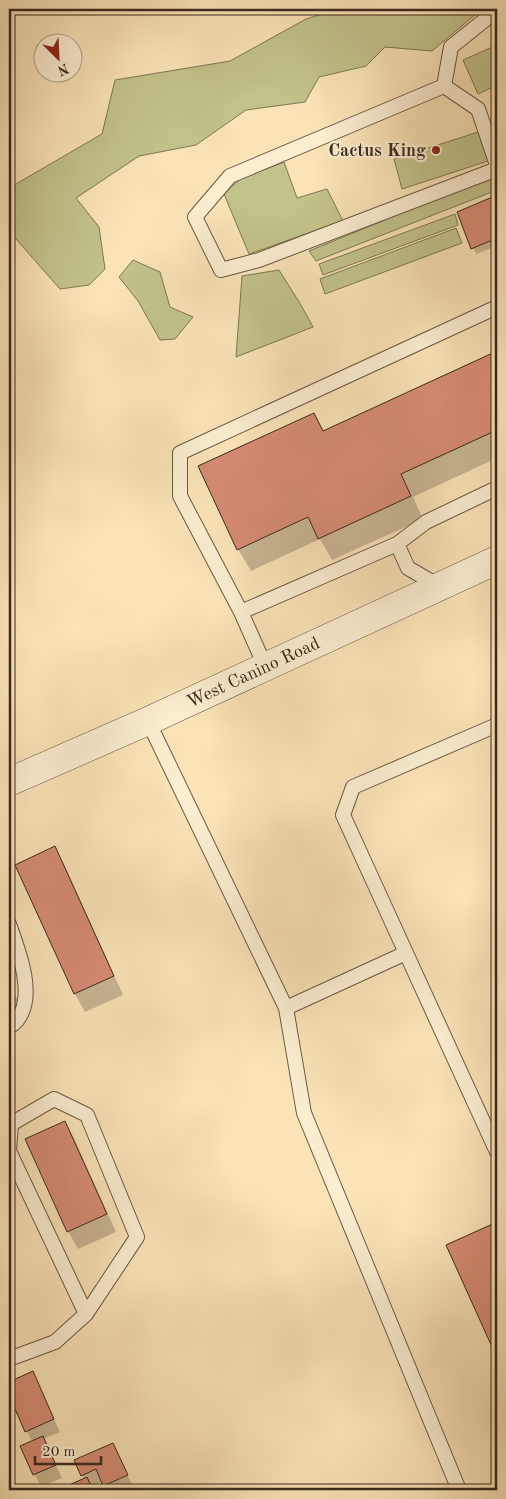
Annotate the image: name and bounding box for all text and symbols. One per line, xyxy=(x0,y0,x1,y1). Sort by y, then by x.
north arrow xyxy=(32,32,82,82)
text: N xyxy=(55,60,71,78)
place label: Cactus King xyxy=(328,142,426,160)
marker: Cactus King xyxy=(430,144,442,156)
street label: West Canino Road xyxy=(184,634,323,712)
scale bar xyxy=(35,1434,101,1466)
text: 20 m xyxy=(42,1445,76,1460)

